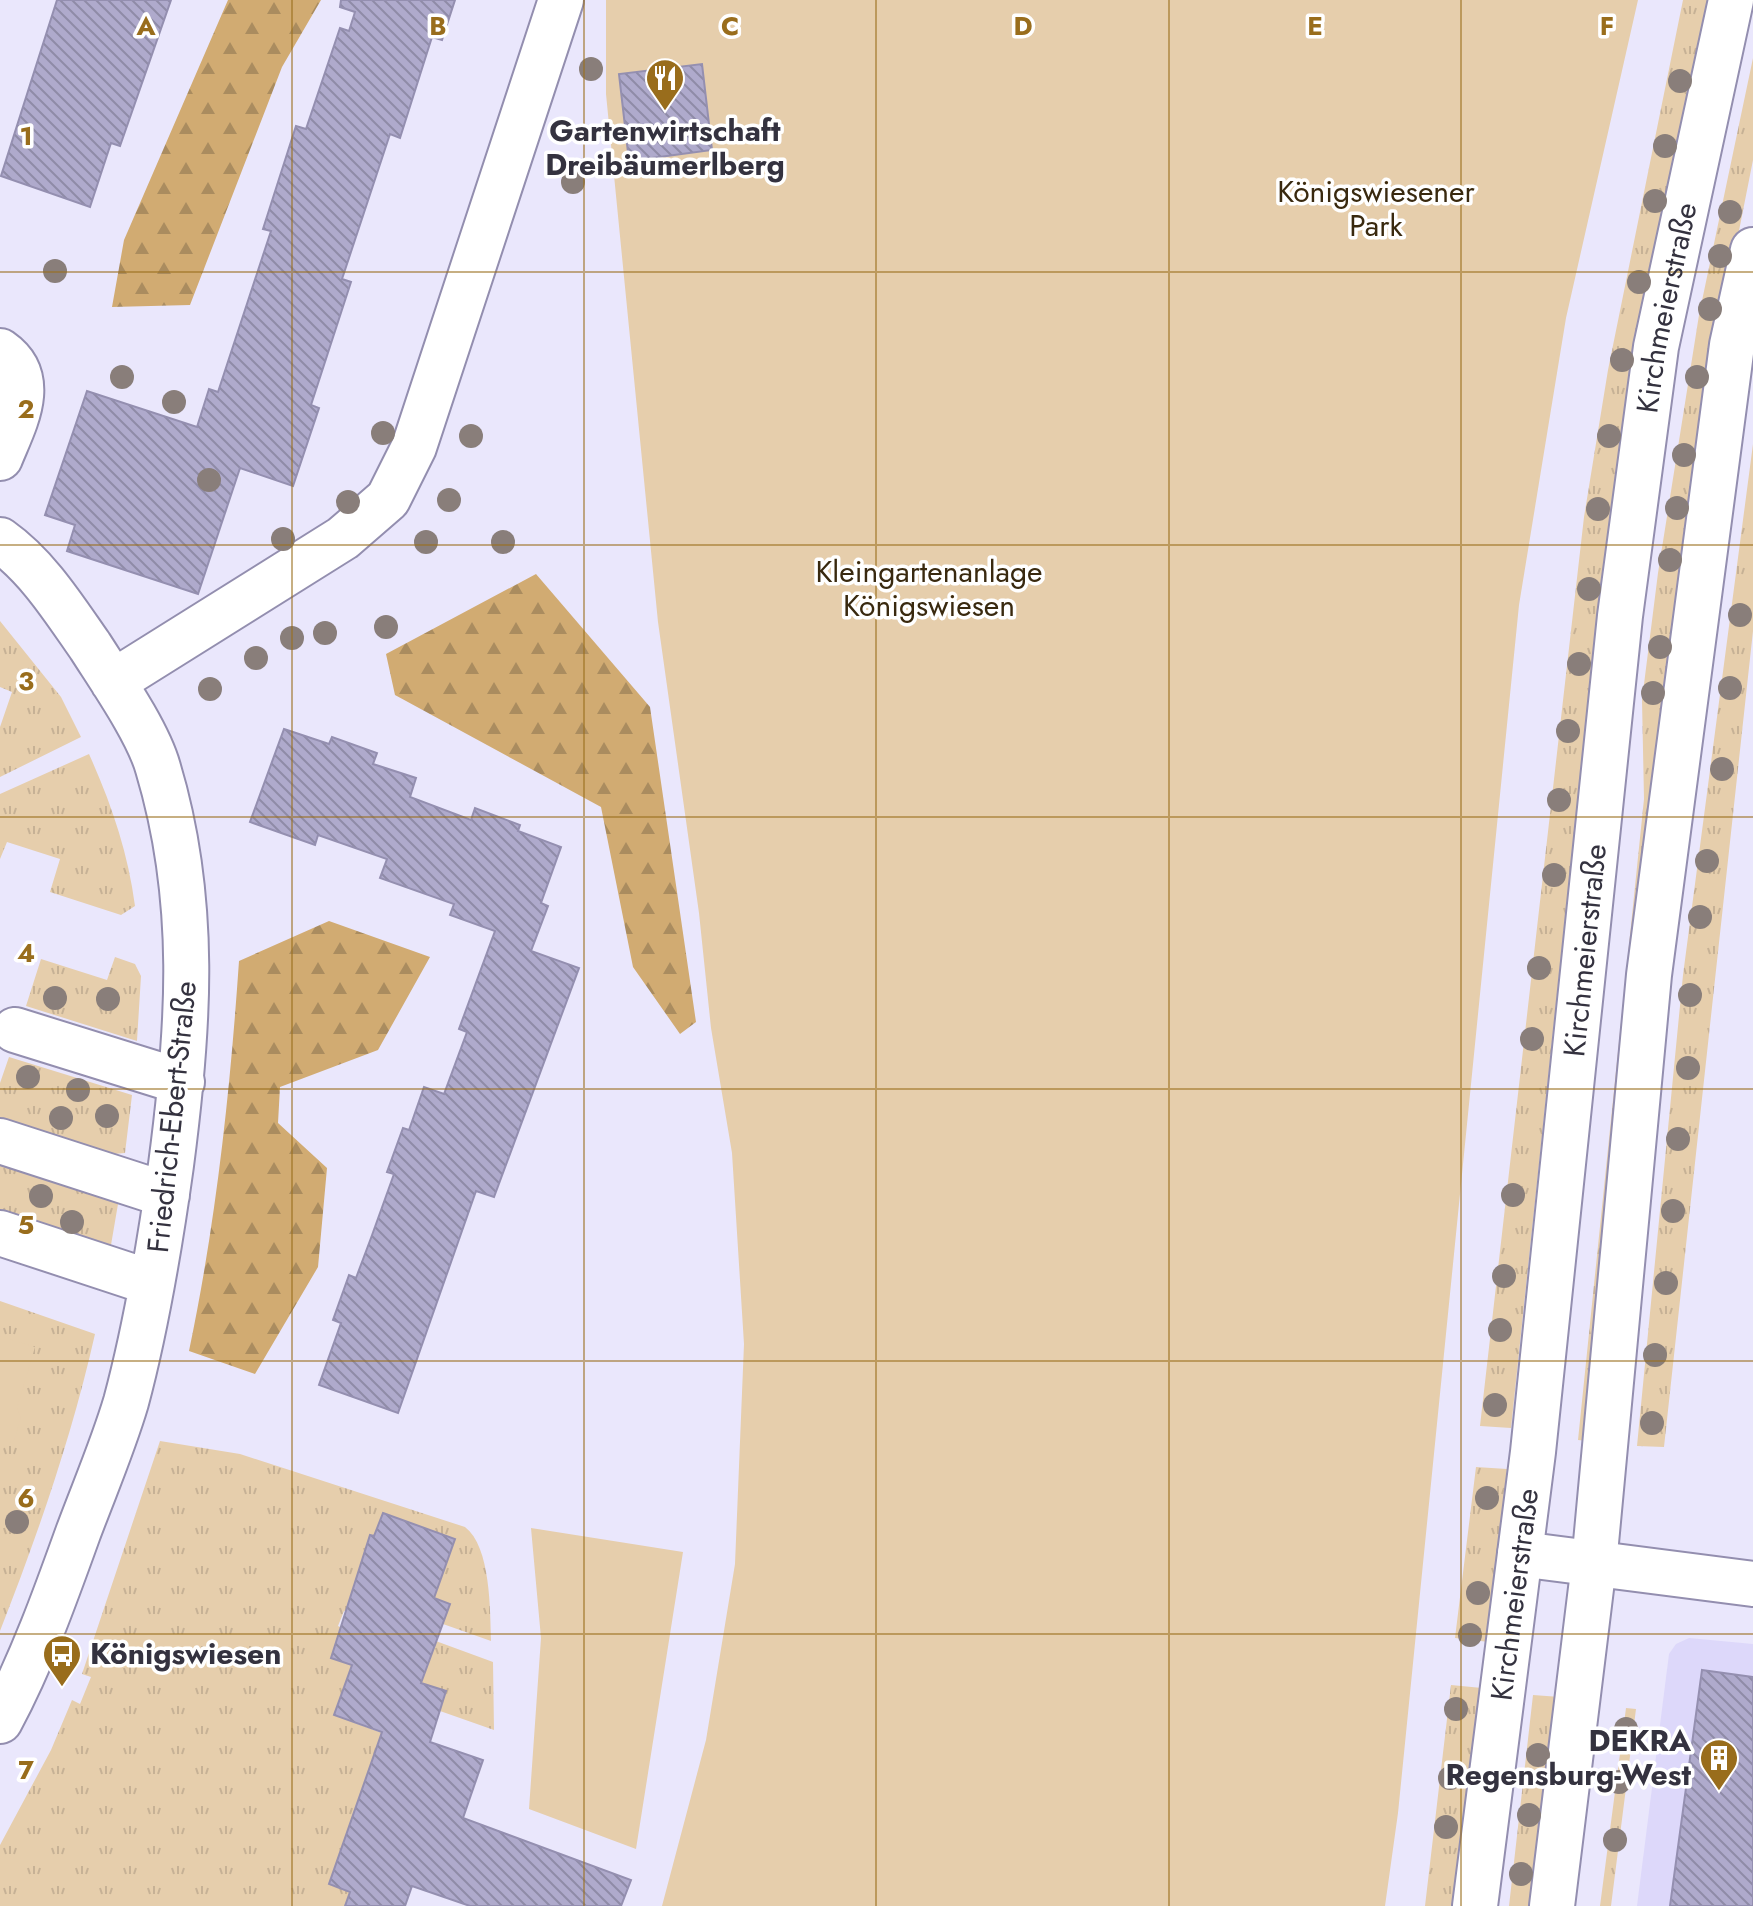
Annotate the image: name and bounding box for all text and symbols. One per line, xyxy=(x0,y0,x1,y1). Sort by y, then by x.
text: A xyxy=(135,7,156,45)
text: B xyxy=(429,7,447,45)
text: C xyxy=(721,7,739,45)
text: D xyxy=(1013,7,1033,45)
text: E xyxy=(1307,7,1323,45)
text: F xyxy=(1600,7,1614,45)
restaurant icon: Gartenwirtschaft Dreibäumerlberg xyxy=(644,57,686,112)
place label: Gartenwirtschaft Dreibäumerlberg xyxy=(545,109,785,186)
text: 1 xyxy=(19,117,33,155)
park label: Königswiesener Park xyxy=(1277,170,1476,247)
street label: Kirchmeierstraße xyxy=(1625,198,1708,416)
text: 2 xyxy=(17,390,35,428)
park label: Kleingartenanlage Königswiesen xyxy=(815,550,1043,627)
text: 3 xyxy=(18,662,34,700)
street label: Kirchmeierstraße xyxy=(1552,842,1617,1059)
text: 4 xyxy=(17,934,35,972)
street label: Friedrich-Ebert-Straße xyxy=(136,979,207,1255)
text: 5 xyxy=(18,1206,34,1244)
text: 6 xyxy=(17,1479,35,1517)
street label: Kirchmeierstraße xyxy=(1479,1486,1549,1703)
place label: Königswiesen xyxy=(90,1632,282,1675)
bus stop icon: Königswiesen xyxy=(41,1633,83,1688)
place label: DEKRA Regensburg-West xyxy=(1445,1719,1692,1796)
building icon: DEKRA Regensburg-West xyxy=(1698,1737,1740,1792)
text: 7 xyxy=(18,1751,34,1789)

